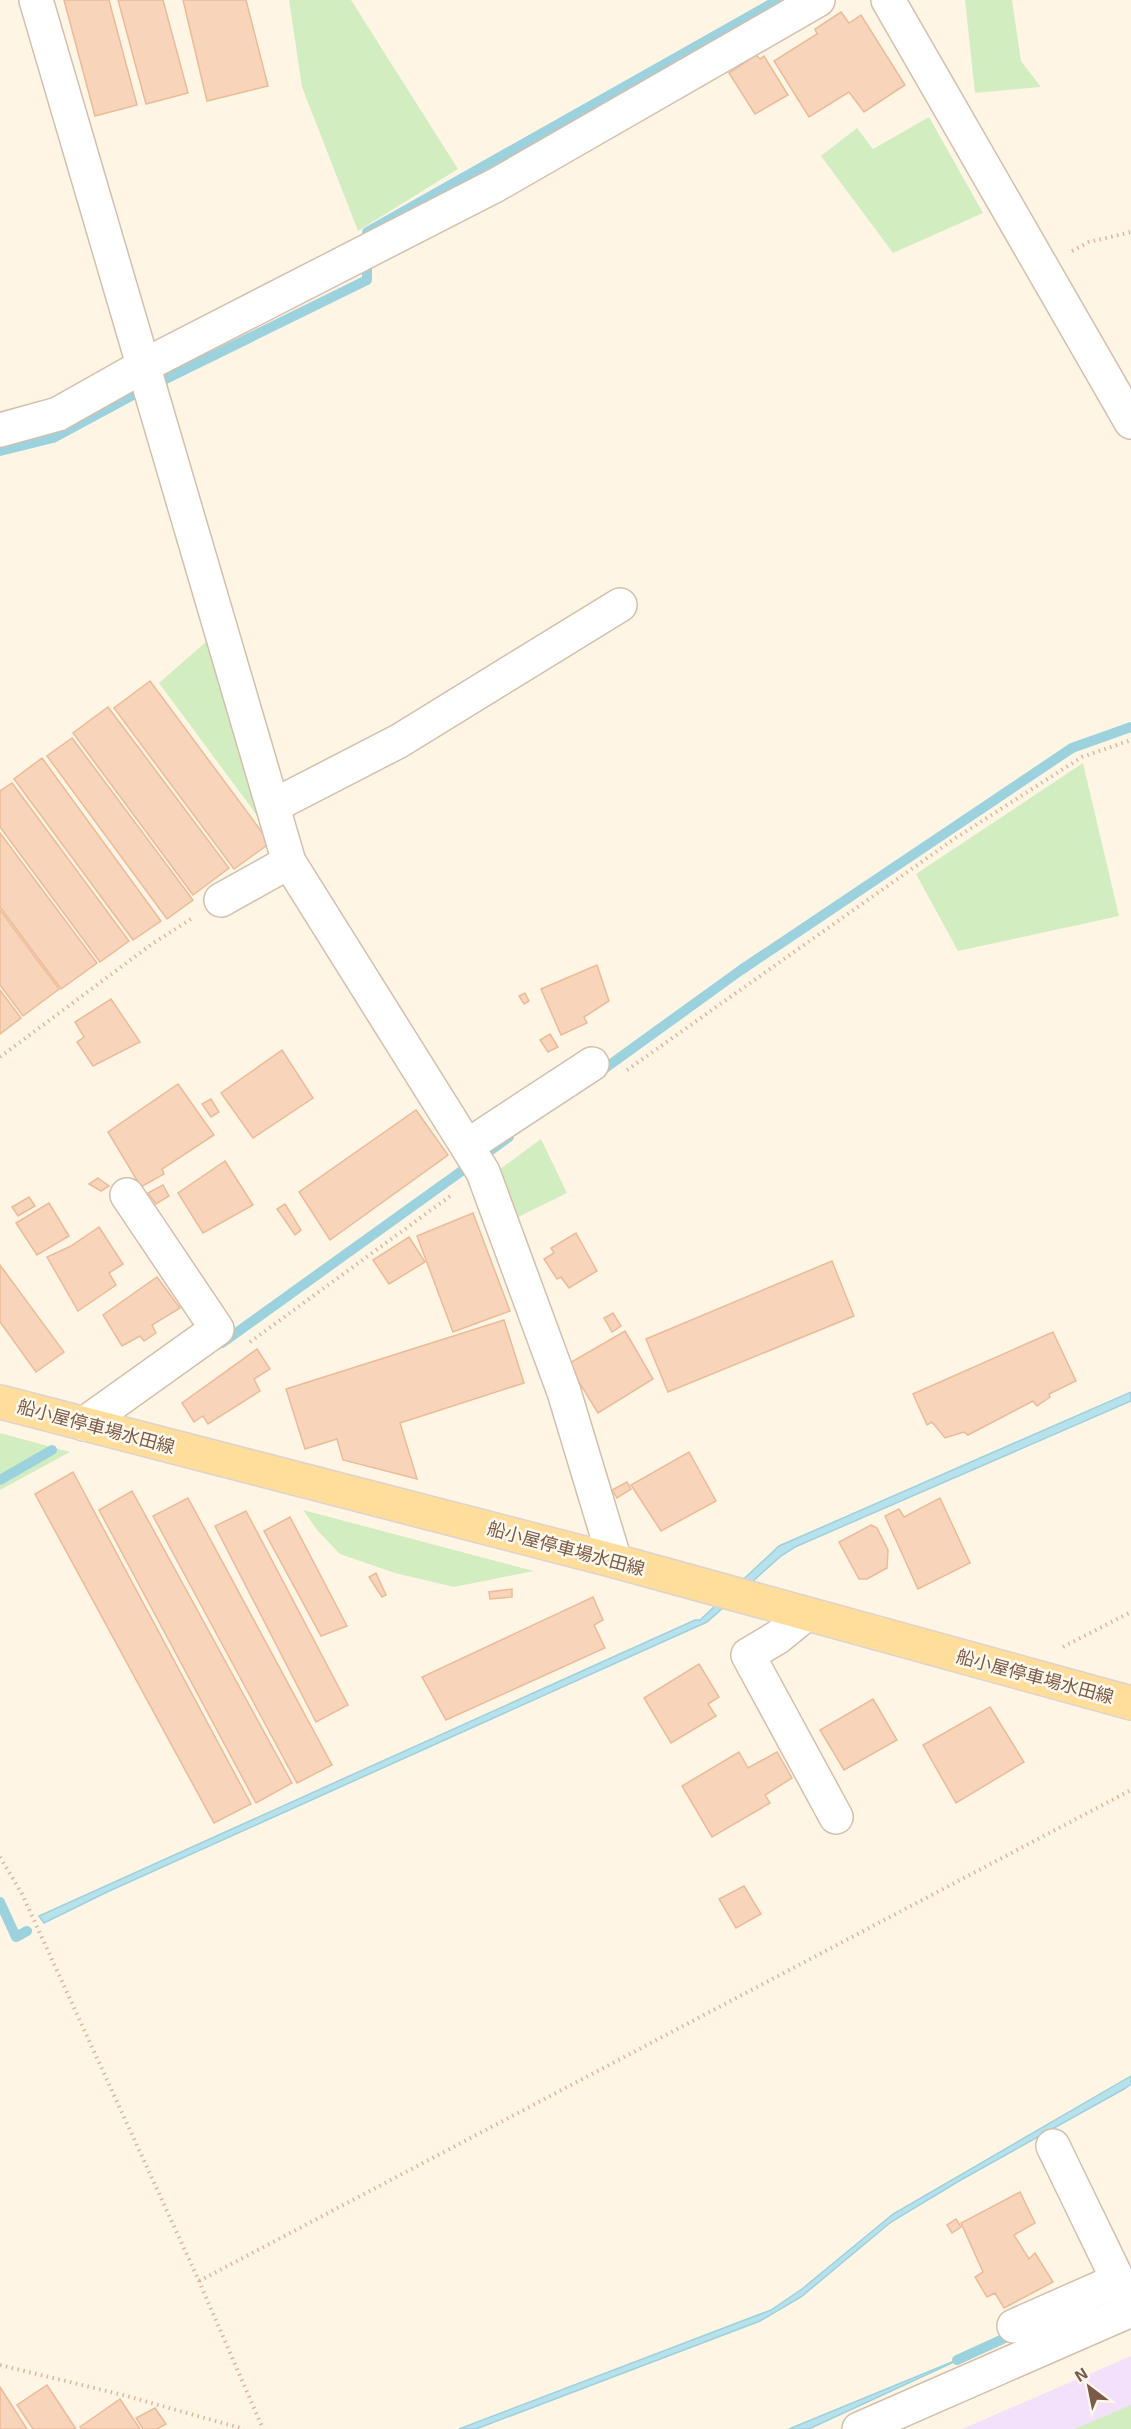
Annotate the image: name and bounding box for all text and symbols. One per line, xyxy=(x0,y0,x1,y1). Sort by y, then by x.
street label: 船小屋停車場水田線 xyxy=(15,1394,177,1458)
street label: 船小屋停車場水田線 xyxy=(485,1516,647,1580)
street label: 船小屋停車場水田線 xyxy=(954,1644,1116,1708)
north arrow xyxy=(1059,2357,1119,2417)
text: N xyxy=(1071,2363,1091,2385)

